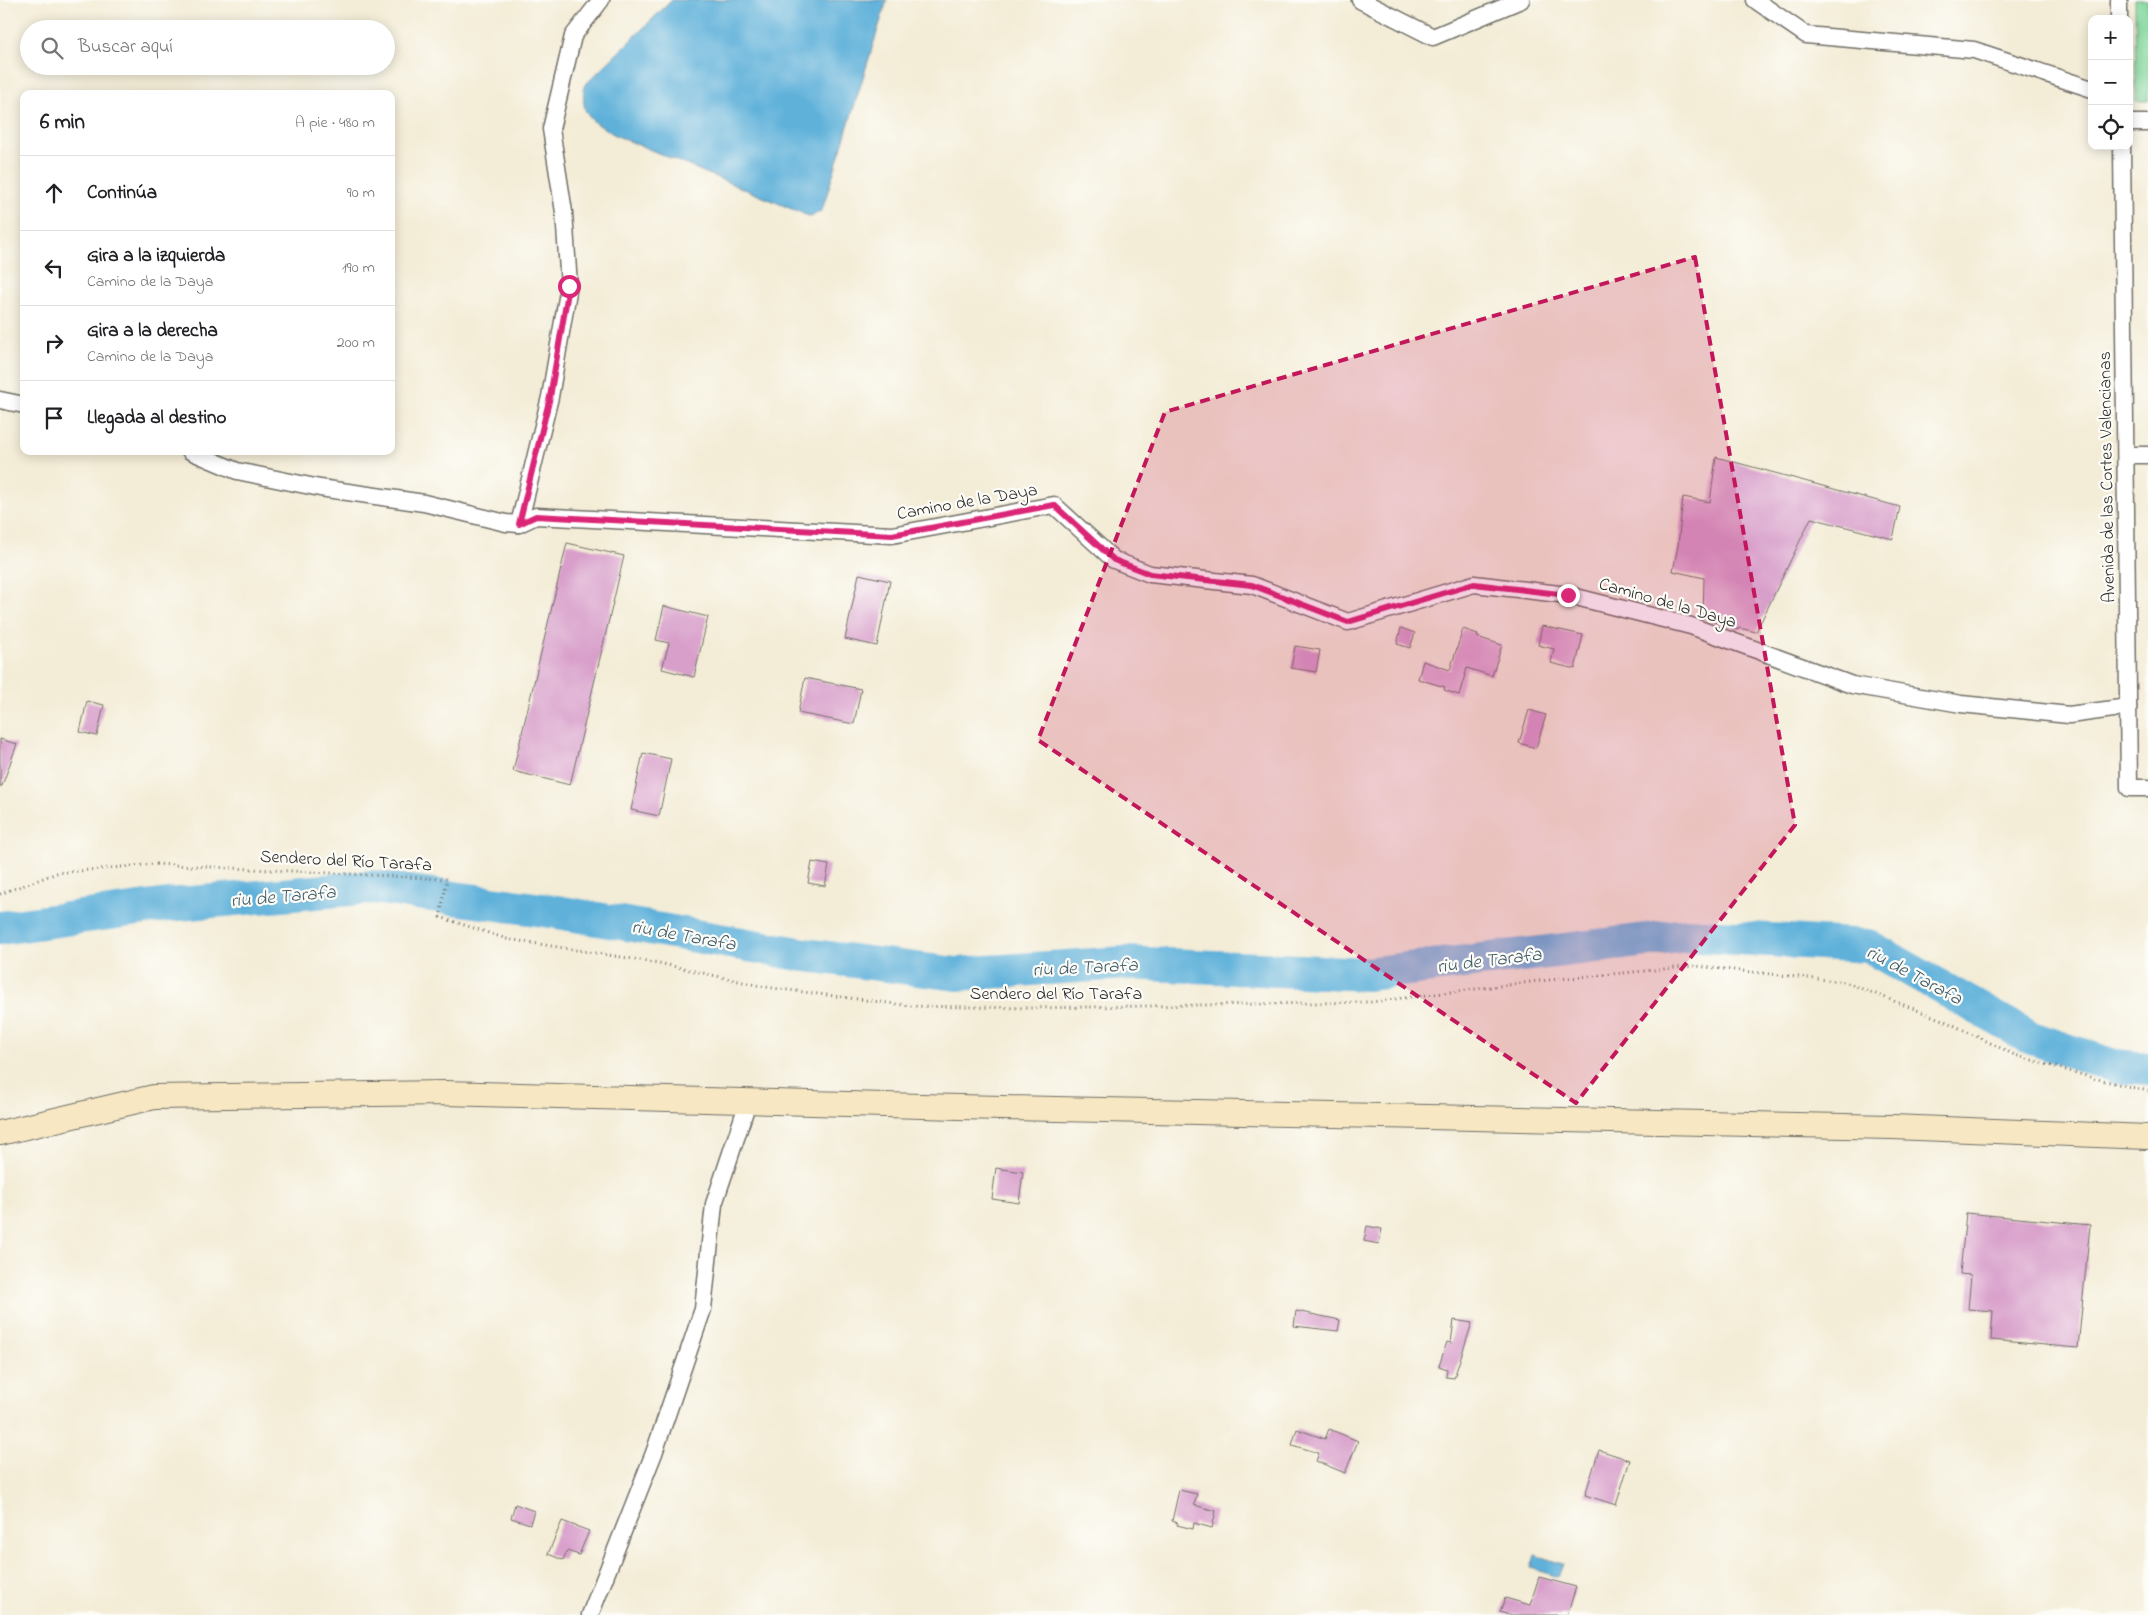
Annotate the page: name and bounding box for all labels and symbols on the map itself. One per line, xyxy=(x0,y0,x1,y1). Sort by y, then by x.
route start xyxy=(558,275,581,298)
street label: Avenida de las Cortes Valencianas xyxy=(2093,351,2123,603)
street label: Camino de la Daya xyxy=(895,478,1040,528)
street label: Camino de la Daya xyxy=(1596,572,1739,636)
route end xyxy=(1557,584,1580,607)
street label: Sendero del Río Tarafa xyxy=(259,845,433,879)
water label: riu de Tarafa xyxy=(230,879,338,916)
water label: riu de Tarafa xyxy=(629,914,738,959)
water label: riu de Tarafa xyxy=(1861,940,1967,1013)
water label: riu de Tarafa xyxy=(1435,942,1544,981)
water label: riu de Tarafa xyxy=(1032,952,1139,985)
street label: Sendero del Río Tarafa xyxy=(970,982,1142,1008)

